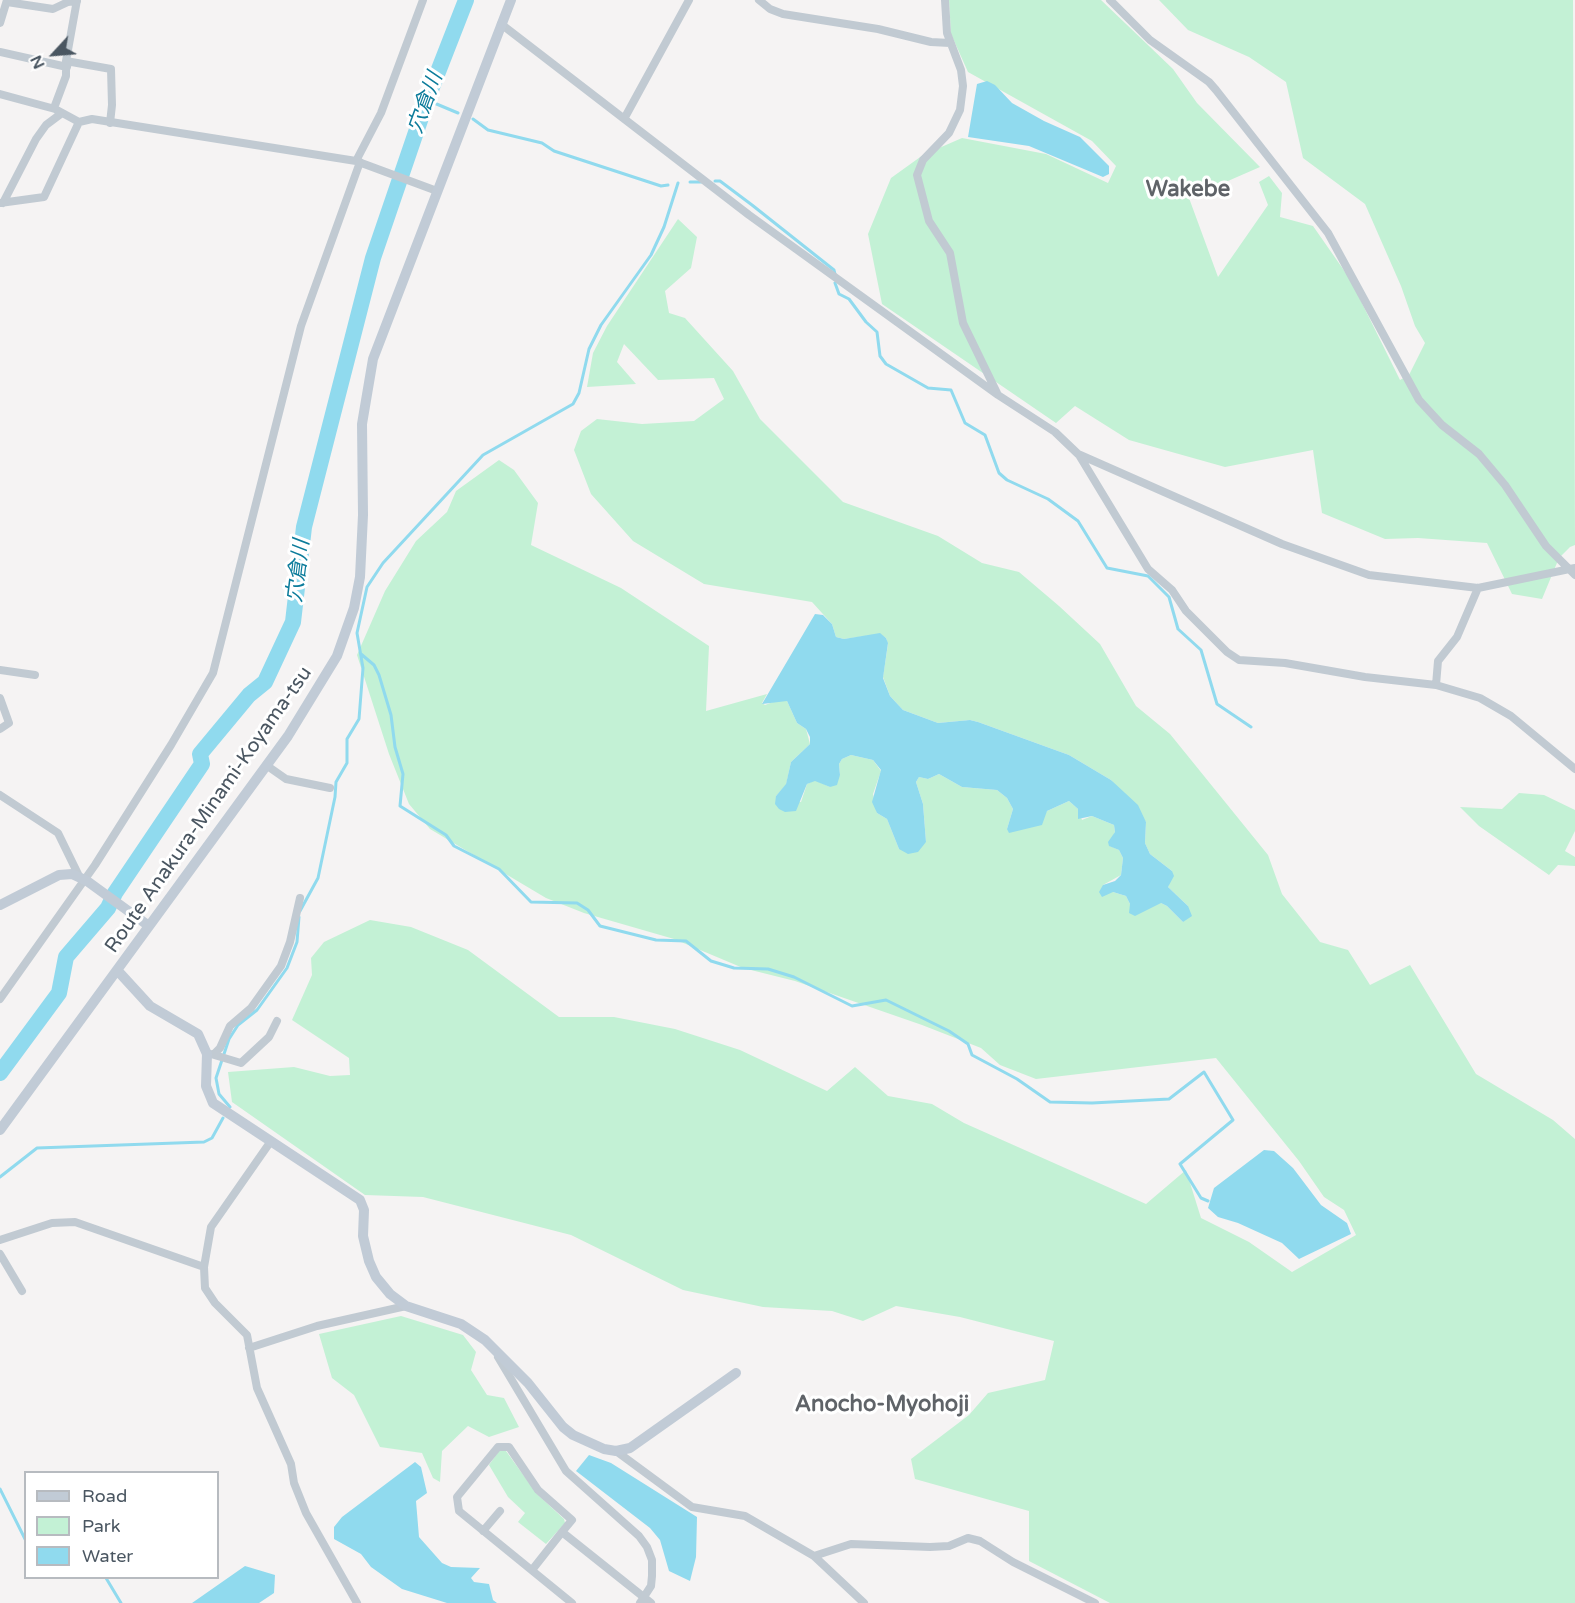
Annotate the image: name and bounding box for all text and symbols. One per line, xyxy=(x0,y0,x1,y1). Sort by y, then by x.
north arrow xyxy=(24,24,84,84)
text: N xyxy=(26,52,50,72)
water label: 穴倉川 xyxy=(403,69,449,137)
district label: Wakebe xyxy=(1146,177,1230,203)
water label: 穴倉川 xyxy=(283,538,315,604)
street label: Route Anakura-Minami-Koyama-tsu xyxy=(100,662,318,958)
district label: Anocho-Myohoji xyxy=(795,1392,969,1418)
legend xyxy=(24,1471,219,1579)
text: Road xyxy=(82,1485,127,1507)
text: Park xyxy=(82,1515,120,1537)
text: Water xyxy=(82,1545,133,1567)

